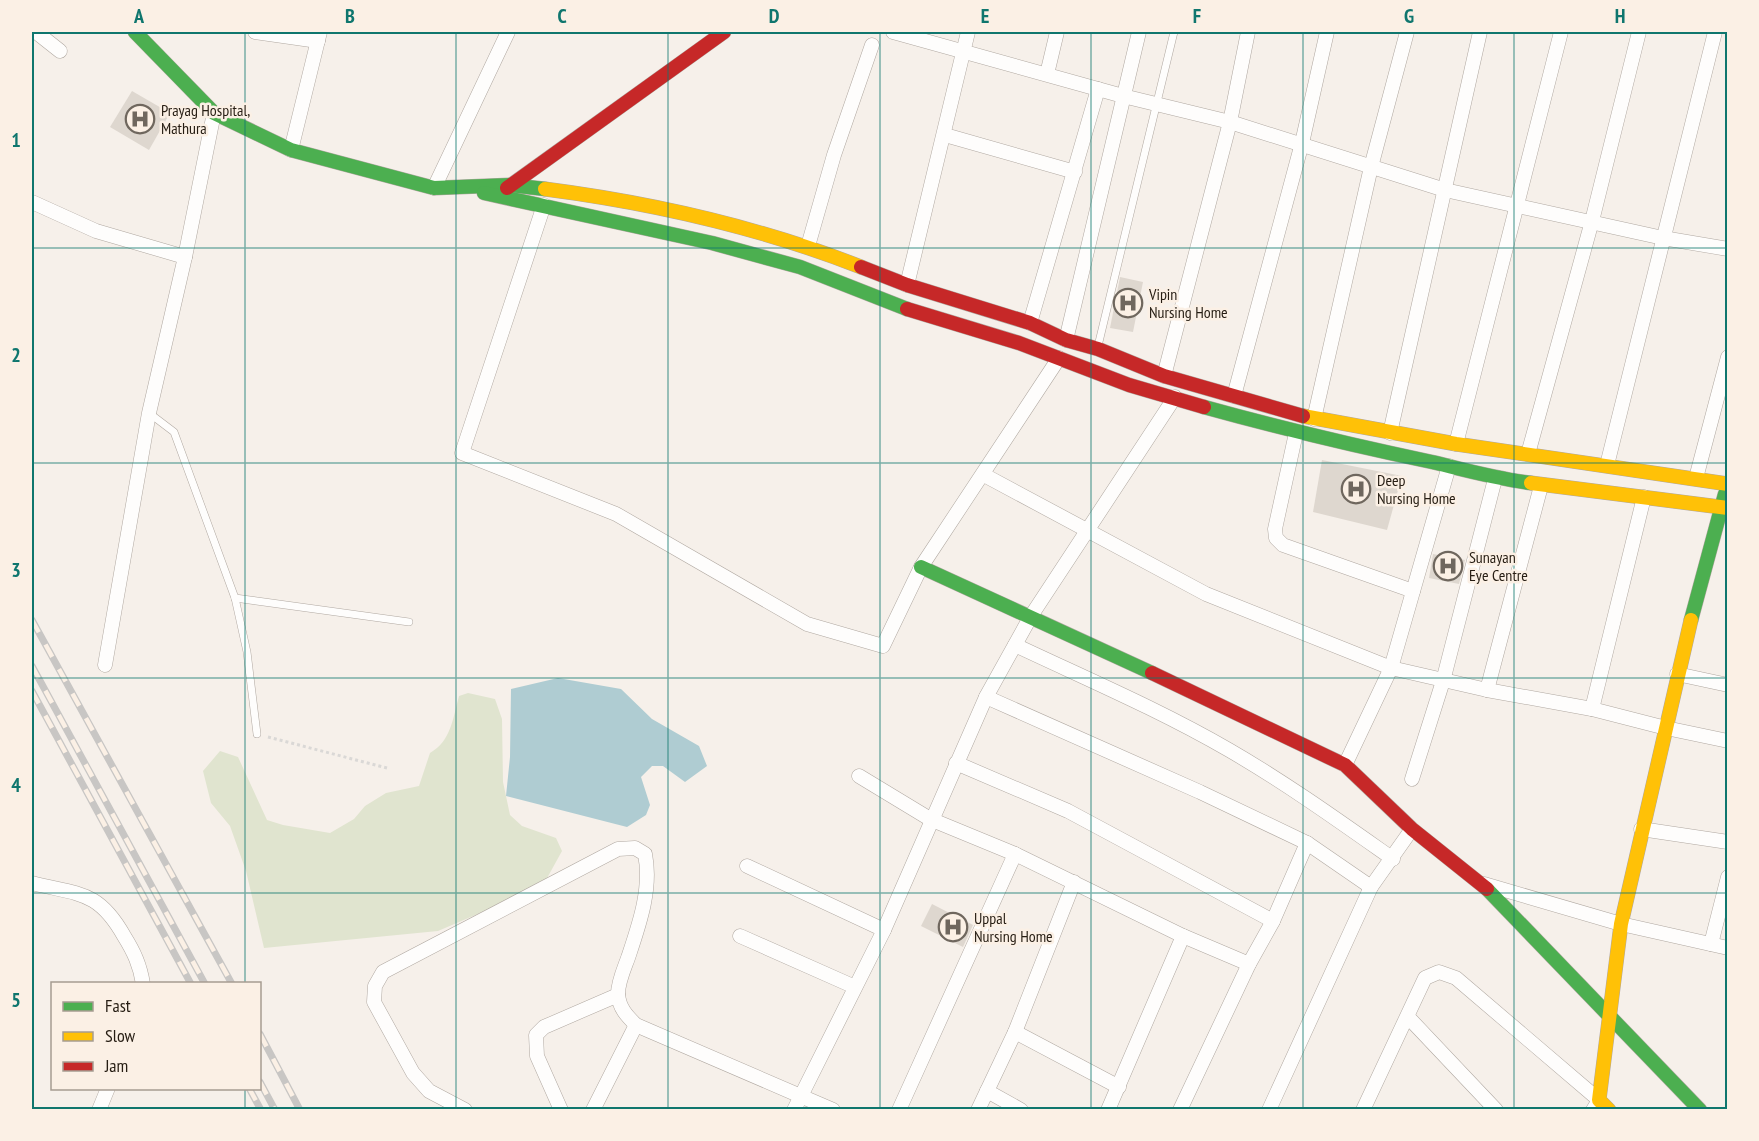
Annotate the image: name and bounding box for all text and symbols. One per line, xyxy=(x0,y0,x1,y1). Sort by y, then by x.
text: A xyxy=(133,3,145,29)
text: B xyxy=(345,3,355,29)
text: C xyxy=(557,3,567,29)
text: D xyxy=(769,3,780,29)
text: E xyxy=(981,3,989,29)
text: F xyxy=(1193,3,1201,29)
text: G xyxy=(1404,3,1414,29)
text: H xyxy=(1615,3,1625,29)
place label: Prayag Hospital, Mathura xyxy=(161,100,250,138)
hospital icon: Prayag Hospital, Mathura xyxy=(124,103,156,135)
text: 1 xyxy=(11,127,21,153)
place label: Vipin Nursing Home xyxy=(1148,284,1228,322)
hospital icon: Vipin Nursing Home xyxy=(1112,287,1144,319)
text: 2 xyxy=(11,342,21,368)
place label: Deep Nursing Home xyxy=(1377,470,1456,508)
hospital icon: Deep Nursing Home xyxy=(1340,473,1372,505)
place label: Sunayan Eye Centre xyxy=(1469,547,1528,585)
hospital icon: Sunayan Eye Centre xyxy=(1432,550,1464,582)
text: 3 xyxy=(11,557,21,583)
text: 4 xyxy=(11,772,21,798)
place label: Uppal Nursing Home xyxy=(974,908,1053,946)
hospital icon: Uppal Nursing Home xyxy=(937,911,969,943)
legend xyxy=(51,982,261,1090)
text: 5 xyxy=(11,987,21,1013)
text: Fast xyxy=(105,994,131,1017)
text: Slow xyxy=(105,1024,136,1047)
text: Jam xyxy=(104,1054,128,1077)

